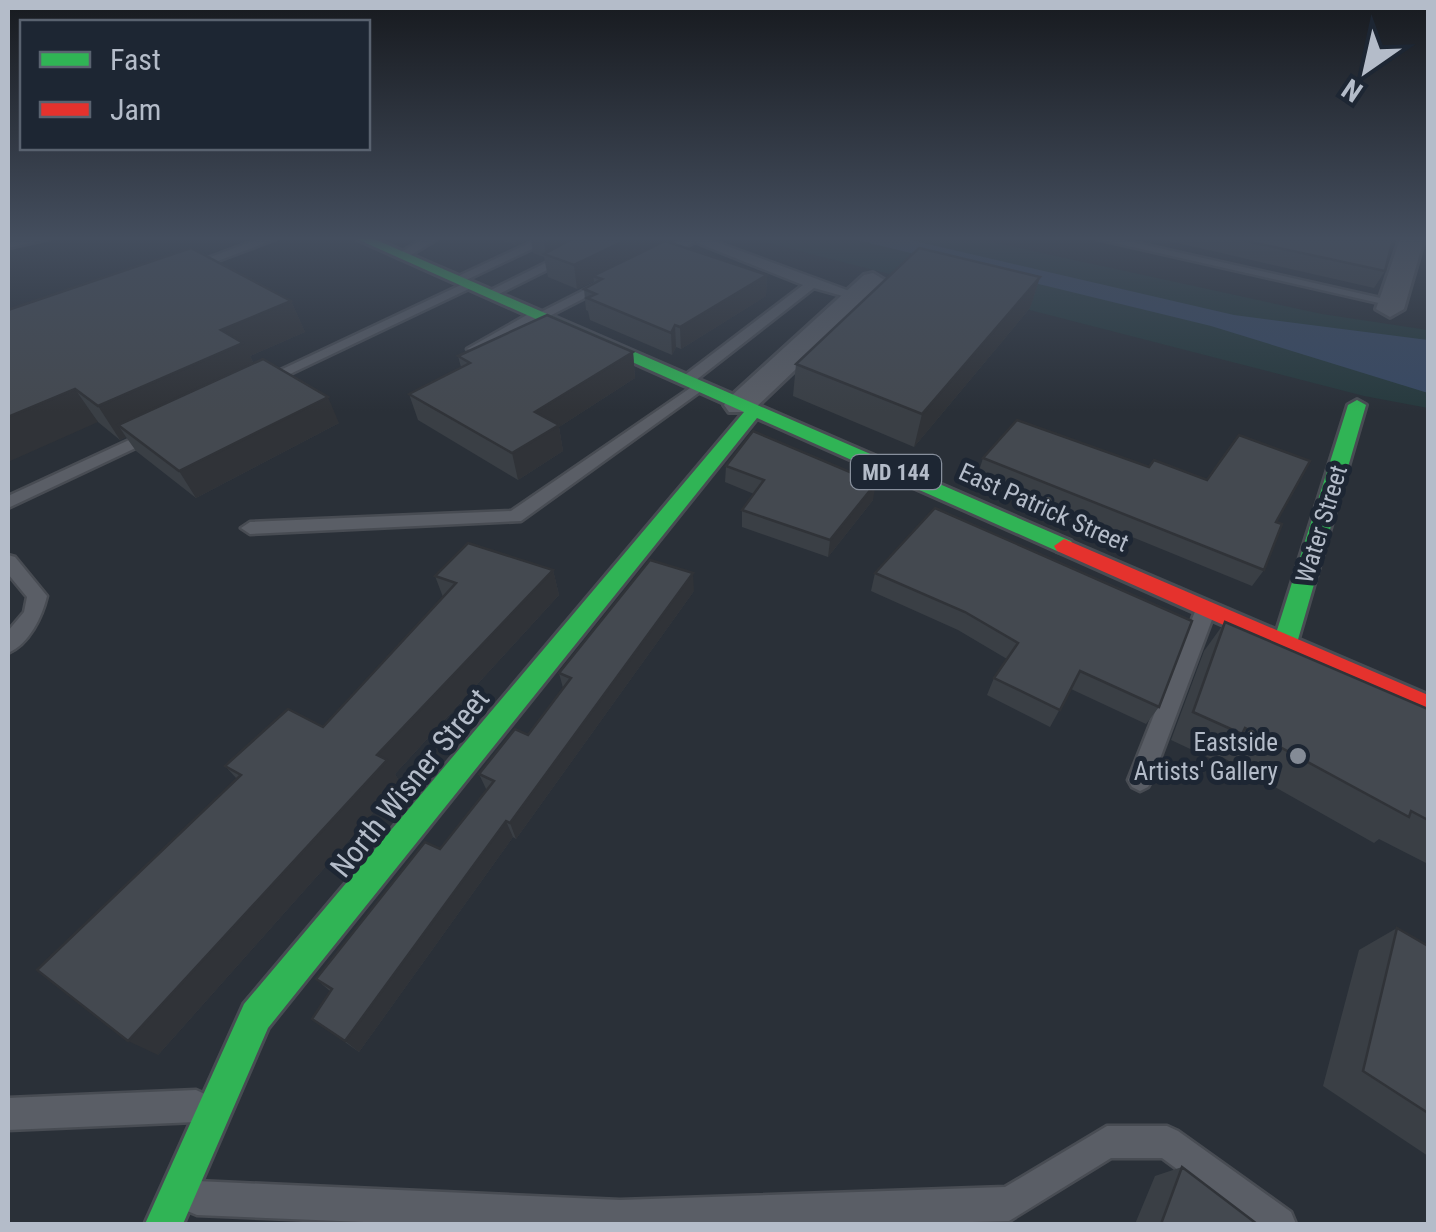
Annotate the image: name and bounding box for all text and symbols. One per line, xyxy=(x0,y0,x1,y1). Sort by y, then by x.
legend xyxy=(20,20,370,150)
north arrow xyxy=(1316,20,1416,120)
text: Fast xyxy=(110,42,161,77)
text: N xyxy=(1336,72,1369,109)
text: Jam xyxy=(110,92,161,127)
road number: MD 144 xyxy=(851,455,941,489)
street label: East Patrick Street xyxy=(955,457,1133,558)
street label: Water Street xyxy=(1290,462,1353,587)
street label: North Wisner Street xyxy=(323,681,496,884)
place label: Eastside Artists' Gallery xyxy=(1134,728,1278,786)
marker: Eastside Artists' Gallery xyxy=(1287,745,1309,767)

